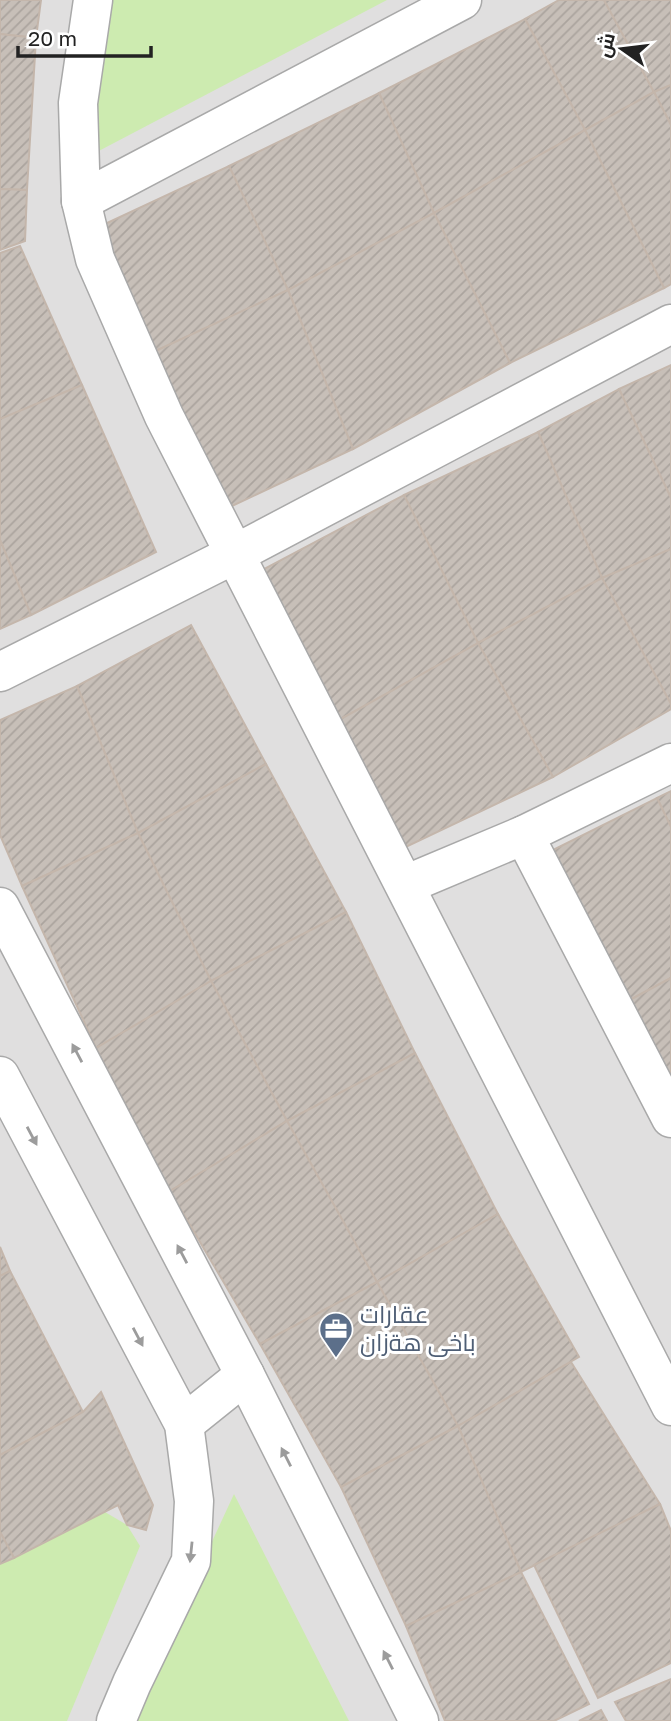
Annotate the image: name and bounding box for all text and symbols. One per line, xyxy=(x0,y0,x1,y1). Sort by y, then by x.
scale bar xyxy=(18,14,150,58)
north arrow xyxy=(587,14,657,84)
text: 20 m xyxy=(28,25,77,51)
text: ش xyxy=(591,30,620,60)
one-way arrow xyxy=(71,1043,82,1063)
one-way arrow xyxy=(26,1126,38,1146)
one-way arrow xyxy=(177,1244,188,1264)
place label: عقارات باخی هةزان xyxy=(360,1299,476,1357)
office icon: عقارات باخی هةزان xyxy=(317,1310,355,1359)
one-way arrow xyxy=(133,1327,144,1347)
one-way arrow xyxy=(281,1446,293,1466)
one-way arrow xyxy=(185,1541,196,1563)
one-way arrow xyxy=(383,1650,394,1670)

